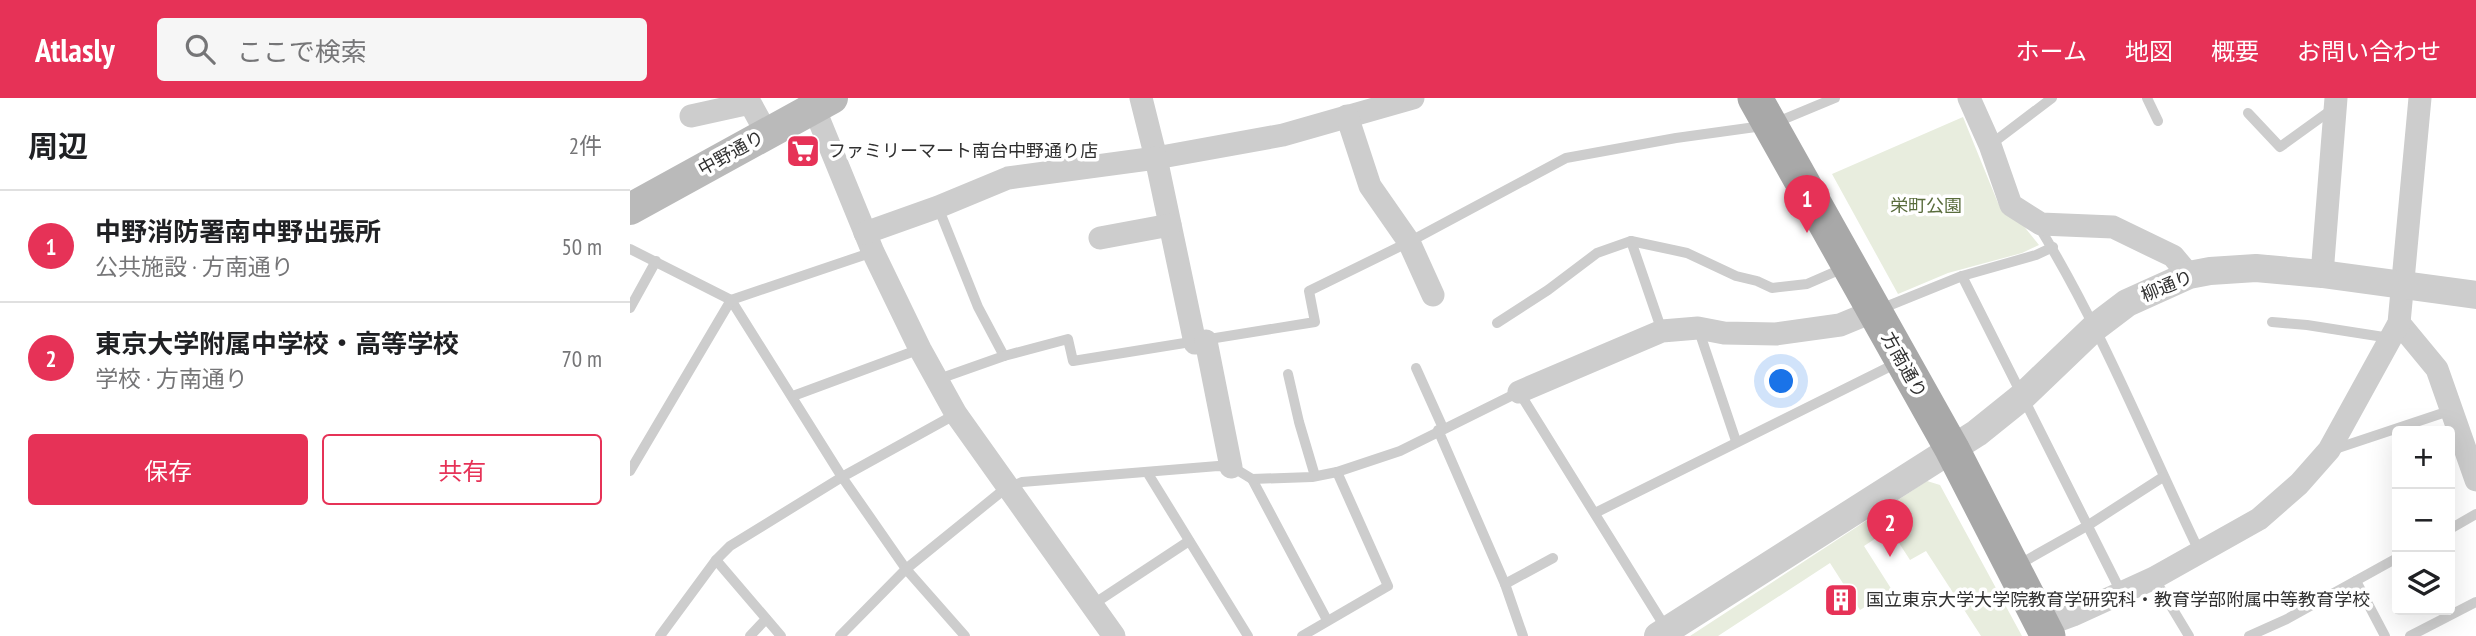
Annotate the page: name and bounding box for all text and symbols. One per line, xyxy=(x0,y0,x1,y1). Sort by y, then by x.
search box xyxy=(157,18,647,81)
text: Atlasly xyxy=(35,28,115,71)
icon: search xyxy=(181,30,219,68)
text: ここで検索 xyxy=(237,35,367,68)
text: ホーム xyxy=(2016,36,2087,67)
text: 地図 xyxy=(2125,36,2173,67)
text: 概要 xyxy=(2211,36,2259,67)
text: お問い合わせ xyxy=(2297,36,2441,67)
street label: 中野通り xyxy=(694,125,768,180)
text: 周辺 xyxy=(28,126,88,165)
text: 2件 xyxy=(569,131,602,160)
supermarket icon: ファミリーマート南台中野通り店 xyxy=(784,132,822,170)
place label: ファミリーマート南台中野通り店 xyxy=(828,139,1098,162)
pin: 1 xyxy=(1784,175,1830,233)
park label: 栄町公園 xyxy=(1890,194,1962,217)
text: 中野消防署南中野出張所 xyxy=(95,215,381,248)
text: 1 xyxy=(46,232,57,261)
text: 50 m xyxy=(561,232,602,261)
text: 公共施設 · 方南通り xyxy=(95,252,294,281)
street label: 柳通り xyxy=(2137,265,2196,306)
text: 東京大学附属中学校・高等学校 xyxy=(95,327,459,360)
street label: 方南通り xyxy=(1877,328,1932,402)
text: 2 xyxy=(46,344,57,373)
text: 70 m xyxy=(561,344,602,373)
text: 学校 · 方南通り xyxy=(95,364,248,393)
your location xyxy=(1764,364,1798,398)
map controls xyxy=(2392,426,2455,615)
button: + xyxy=(2392,426,2455,489)
button: 保存 xyxy=(28,434,308,505)
button: 共有 xyxy=(322,434,602,505)
button: − xyxy=(2392,489,2455,552)
pin: 2 xyxy=(1867,499,1913,557)
button: layers xyxy=(2392,552,2455,615)
building icon: 国立東京大学大学院教育学研究科・教育学部附属中等教育学校 xyxy=(1822,581,1860,619)
place label: 国立東京大学大学院教育学研究科・教育学部附属中等教育学校 xyxy=(1866,588,2370,611)

